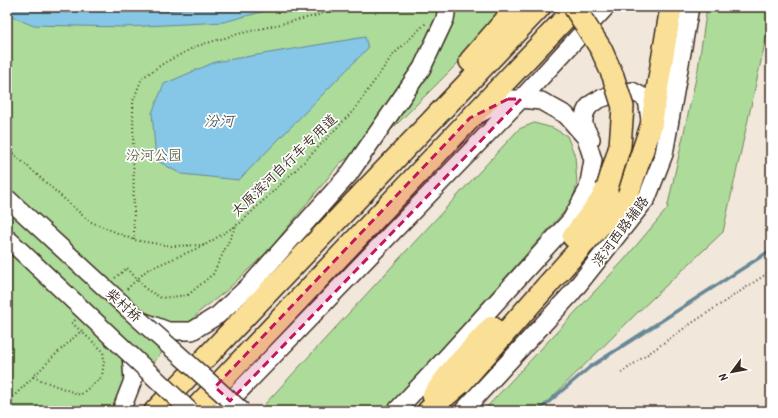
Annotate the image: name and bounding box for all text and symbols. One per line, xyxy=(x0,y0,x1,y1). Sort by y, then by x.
street label: 太原滨河自行车专用道 xyxy=(227,109,343,222)
water label: 汾河 xyxy=(204,110,237,134)
park label: 汾河公园 xyxy=(126,145,182,167)
street label: 滨河西路辅路 xyxy=(587,191,655,272)
street label: 柴村桥 xyxy=(100,284,146,328)
north arrow xyxy=(712,352,752,392)
text: N xyxy=(715,369,734,384)

